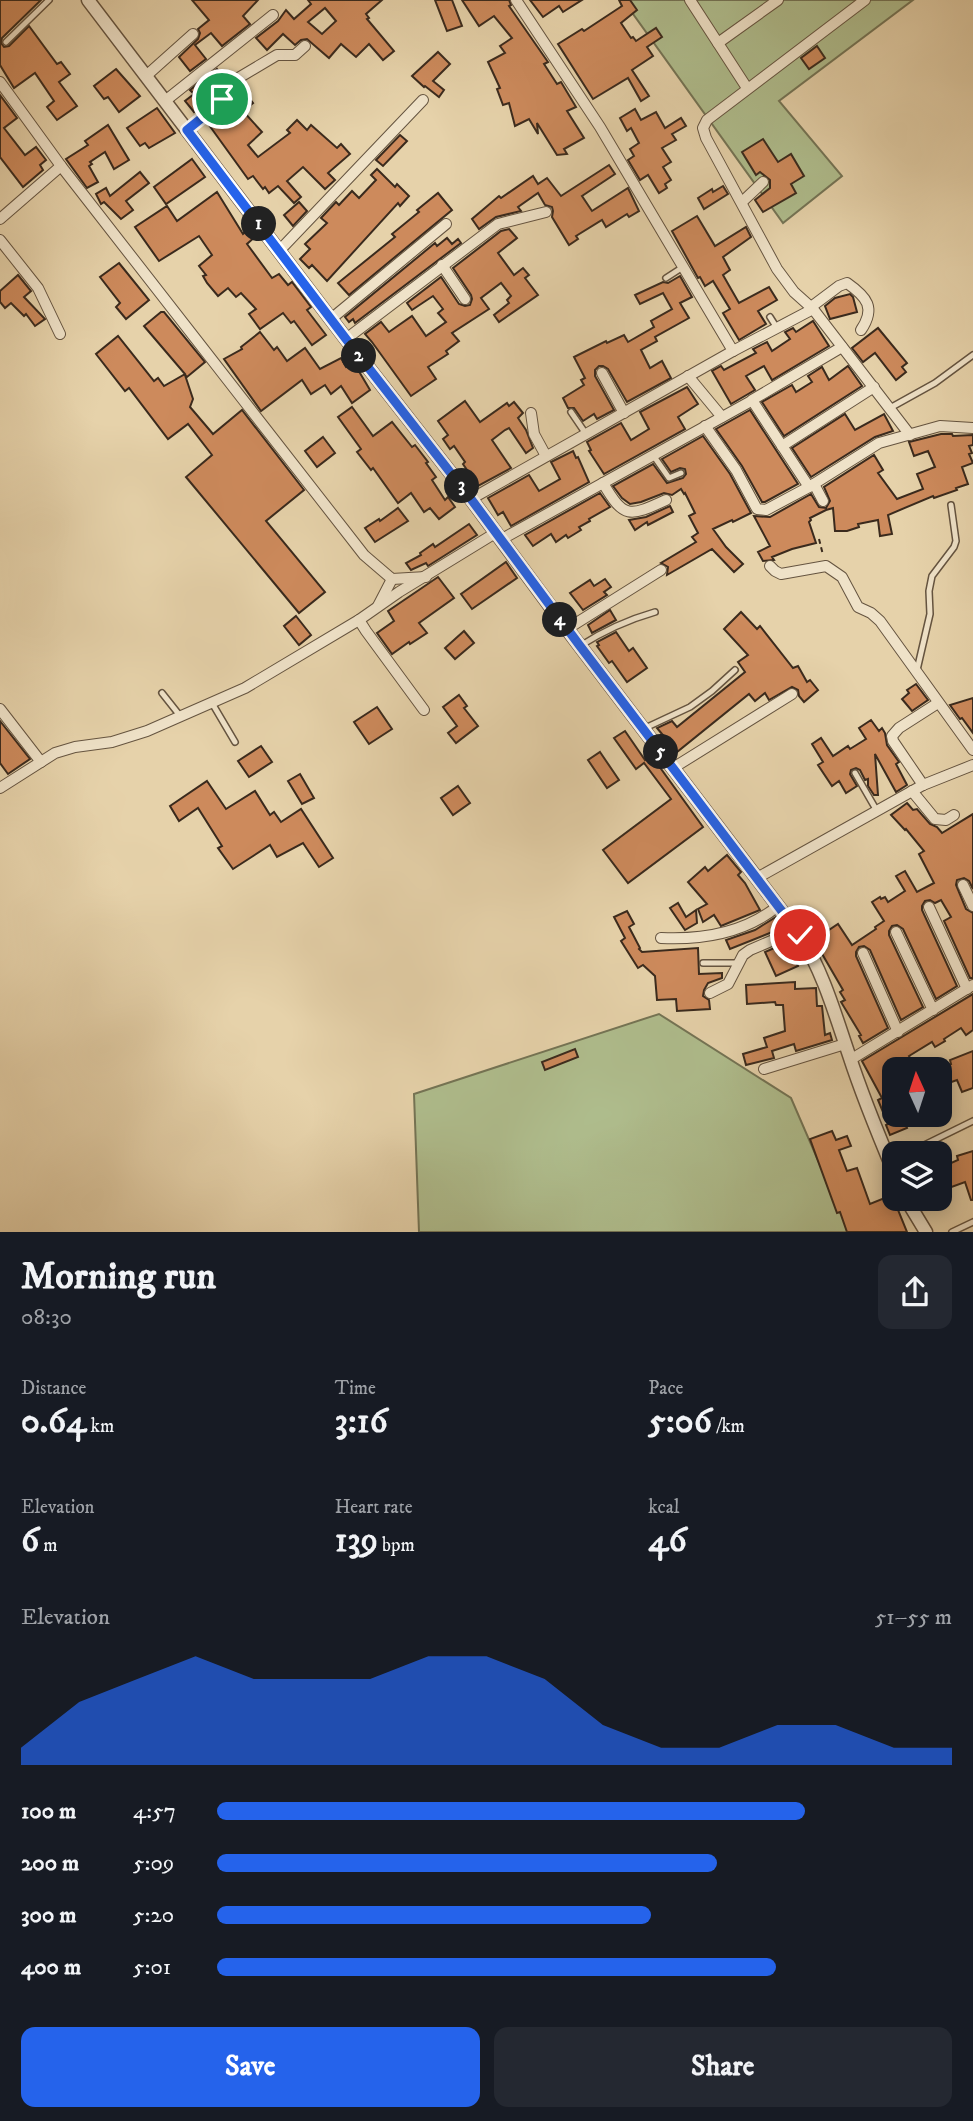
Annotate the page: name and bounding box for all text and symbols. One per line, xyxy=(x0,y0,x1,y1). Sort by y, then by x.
pin xyxy=(192,69,252,129)
icon: arrive xyxy=(203,80,241,118)
pin: 1 xyxy=(242,206,276,242)
text: 1 xyxy=(255,212,262,235)
pin: 2 xyxy=(342,338,376,374)
text: 2 xyxy=(354,344,363,367)
pin: 3 xyxy=(444,468,480,504)
text: 3 xyxy=(458,474,465,497)
pin: 4 xyxy=(542,602,578,638)
text: 4 xyxy=(554,608,565,631)
pin: 5 xyxy=(644,734,678,770)
text: 5 xyxy=(656,740,665,763)
pin xyxy=(770,905,830,965)
icon: check xyxy=(781,916,819,954)
north arrow xyxy=(882,1057,952,1127)
map controls xyxy=(882,1057,952,1211)
button: layers xyxy=(882,1141,952,1211)
text: Morning run xyxy=(21,1253,216,1301)
button: share xyxy=(878,1255,952,1329)
text: 08:30 xyxy=(21,1303,72,1332)
text: Distance xyxy=(21,1377,86,1400)
text: Time xyxy=(335,1377,376,1400)
text: Pace xyxy=(648,1377,683,1400)
text: 0.64 xyxy=(21,1400,87,1444)
text: 3:16 xyxy=(335,1400,388,1444)
text: 5:06 xyxy=(648,1400,712,1444)
text: km xyxy=(87,1415,114,1438)
text: /km xyxy=(712,1415,745,1438)
text: Elevation xyxy=(21,1496,95,1519)
text: Heart rate xyxy=(335,1496,413,1519)
text: kcal xyxy=(648,1496,680,1519)
text: 6 xyxy=(21,1519,39,1563)
text: 139 xyxy=(335,1519,378,1563)
text: 46 xyxy=(648,1519,687,1563)
text: m xyxy=(39,1534,58,1557)
text: bpm xyxy=(378,1534,415,1557)
text: Elevation xyxy=(21,1603,110,1632)
text: 51–55 m xyxy=(875,1603,952,1632)
text: 100 m xyxy=(21,1797,76,1826)
text: 4:57 xyxy=(133,1797,176,1826)
text: 200 m xyxy=(21,1849,79,1878)
text: 5:09 xyxy=(133,1849,174,1878)
text: 300 m xyxy=(21,1901,77,1930)
text: 5:20 xyxy=(133,1901,174,1930)
text: 400 m xyxy=(21,1953,81,1982)
text: 5:01 xyxy=(133,1953,171,1982)
button: Save xyxy=(21,2027,480,2107)
button: Share xyxy=(494,2027,952,2107)

